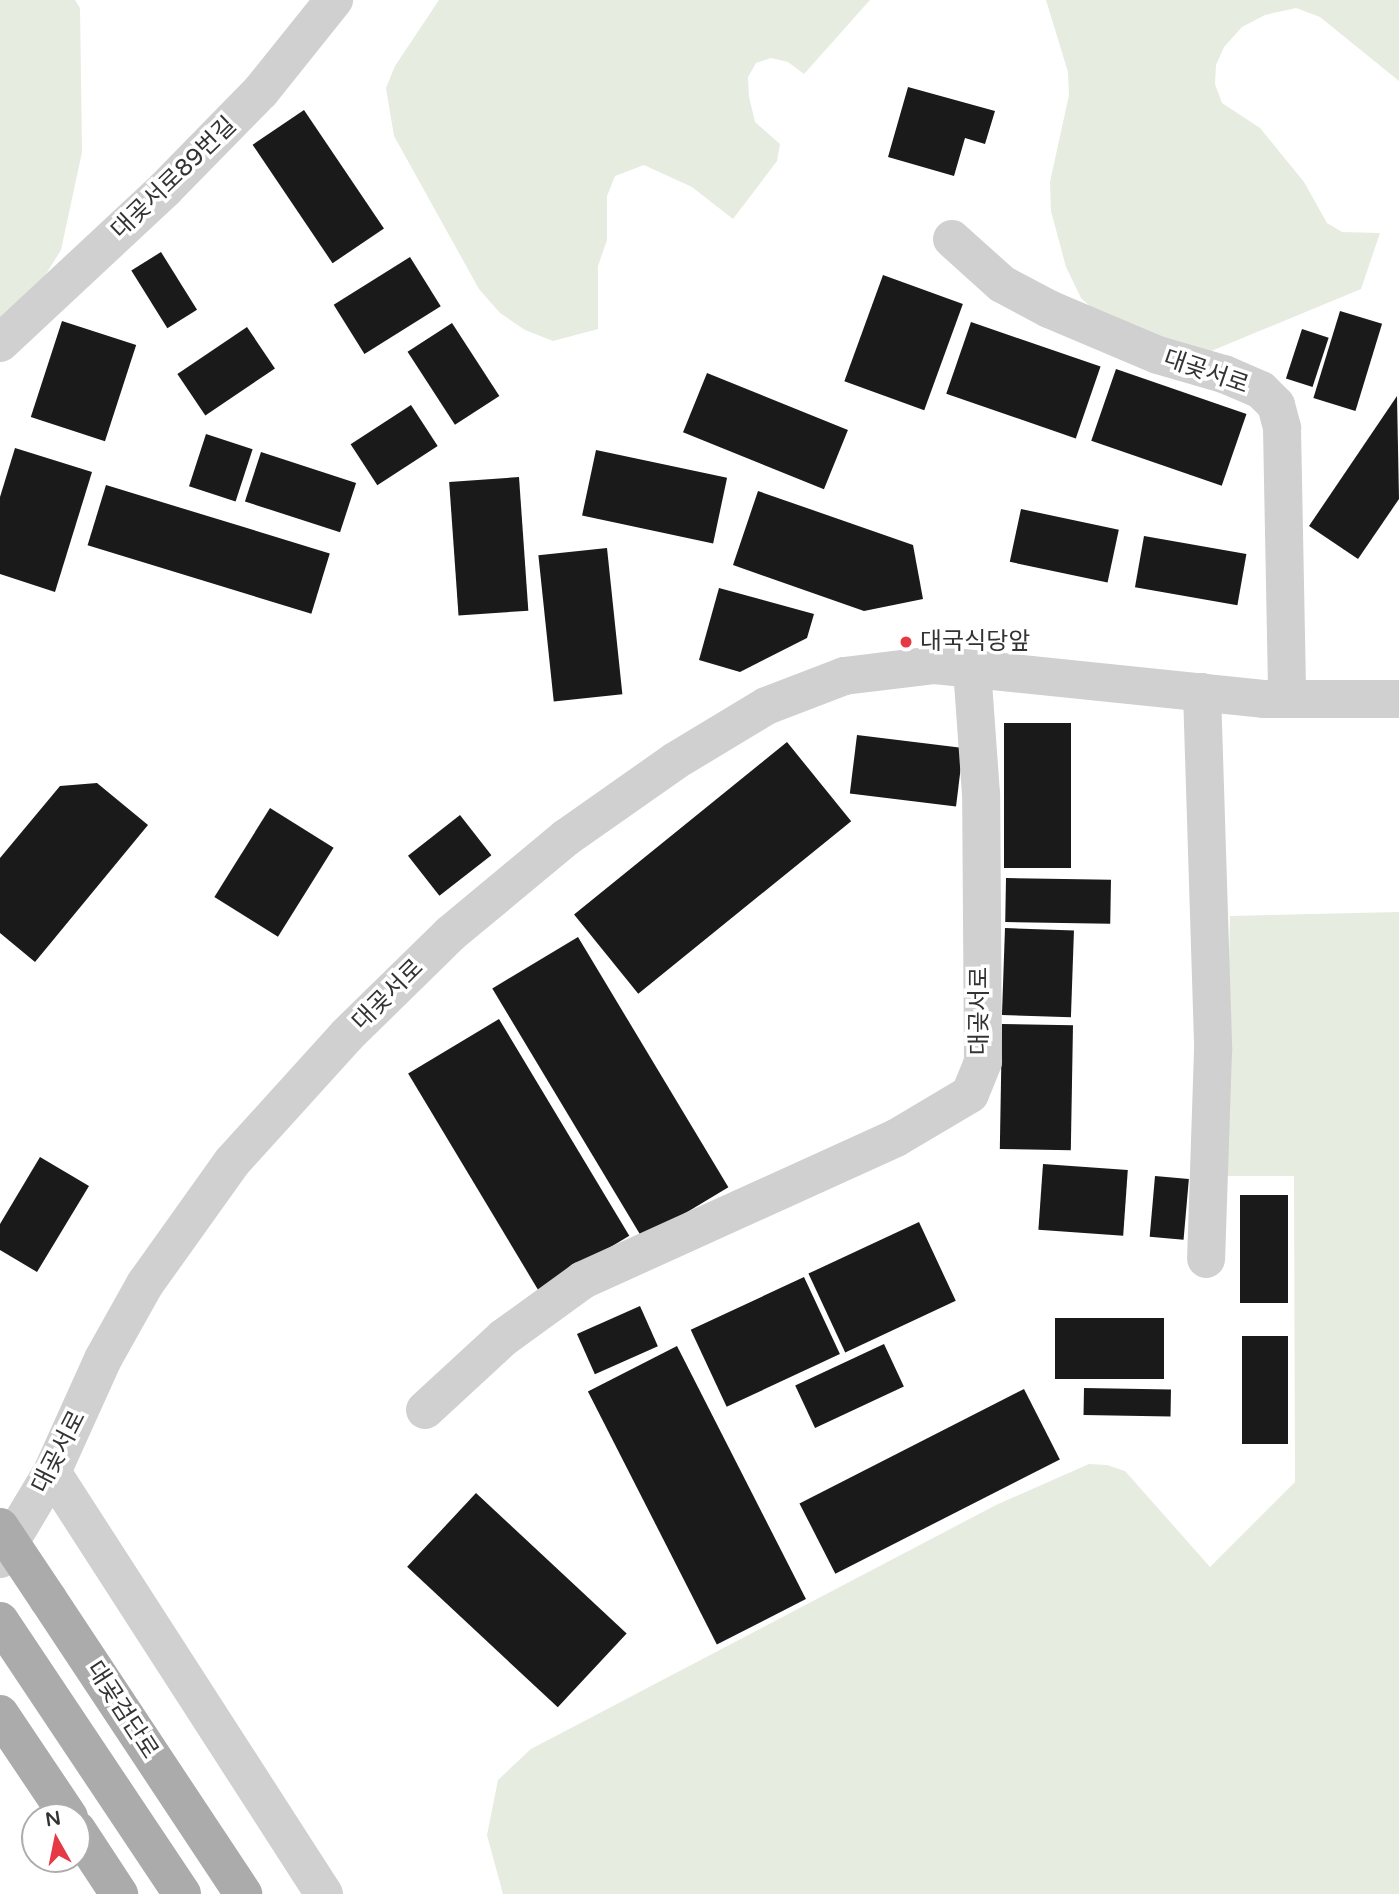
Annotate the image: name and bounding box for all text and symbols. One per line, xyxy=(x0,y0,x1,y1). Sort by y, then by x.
street label: 대곶서로89번길 xyxy=(106,111,242,245)
street label: 대곶서로 xyxy=(1160,344,1252,400)
place label: 대국식당앞 xyxy=(920,628,1030,656)
marker: 대국식당앞 xyxy=(898,634,914,650)
street label: 대곶서로 xyxy=(347,954,429,1036)
street label: 대곶서로 xyxy=(966,967,994,1055)
street label: 대곶서로 xyxy=(26,1406,92,1498)
street label: 대곶검단로 xyxy=(80,1656,164,1764)
north arrow xyxy=(21,1803,91,1873)
text: N xyxy=(44,1807,62,1831)

